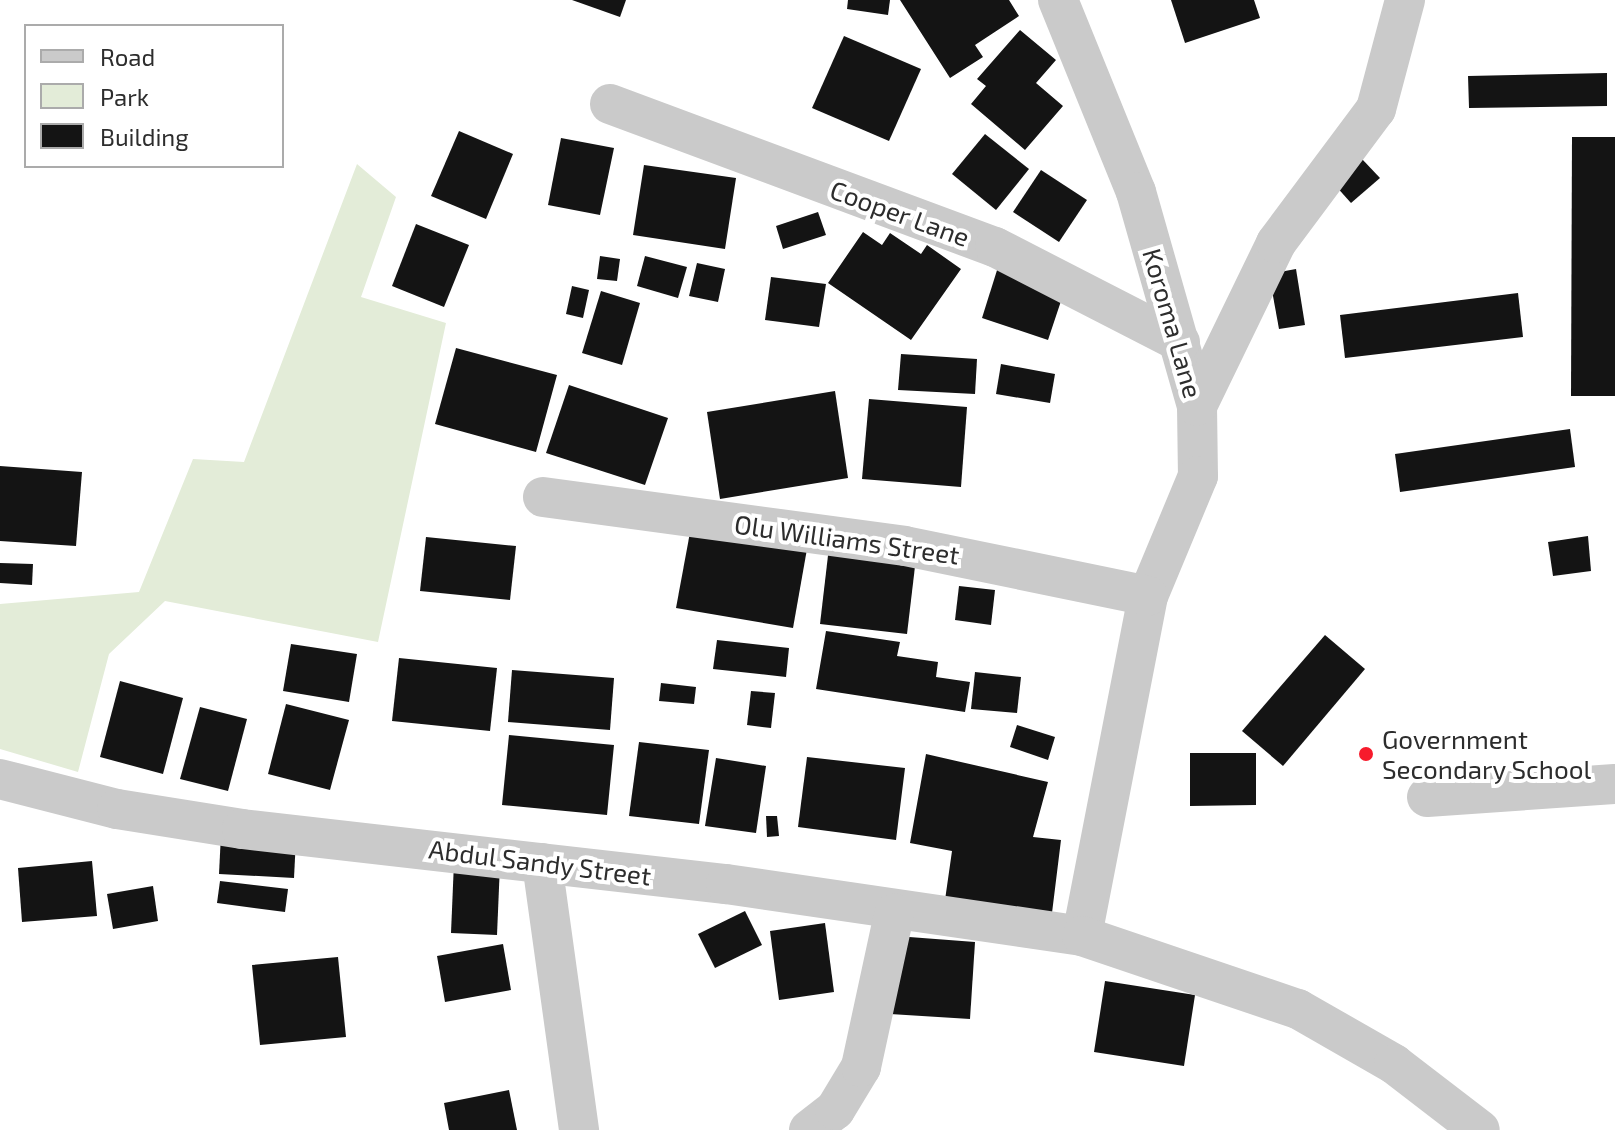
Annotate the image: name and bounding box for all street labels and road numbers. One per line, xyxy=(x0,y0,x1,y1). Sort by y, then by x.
street label: Cooper Lane xyxy=(826,173,974,253)
street label: Koroma Lane xyxy=(1137,245,1209,401)
street label: Olu Williams Street xyxy=(732,508,962,570)
street label: Abdul Sandy Street xyxy=(426,833,654,891)

